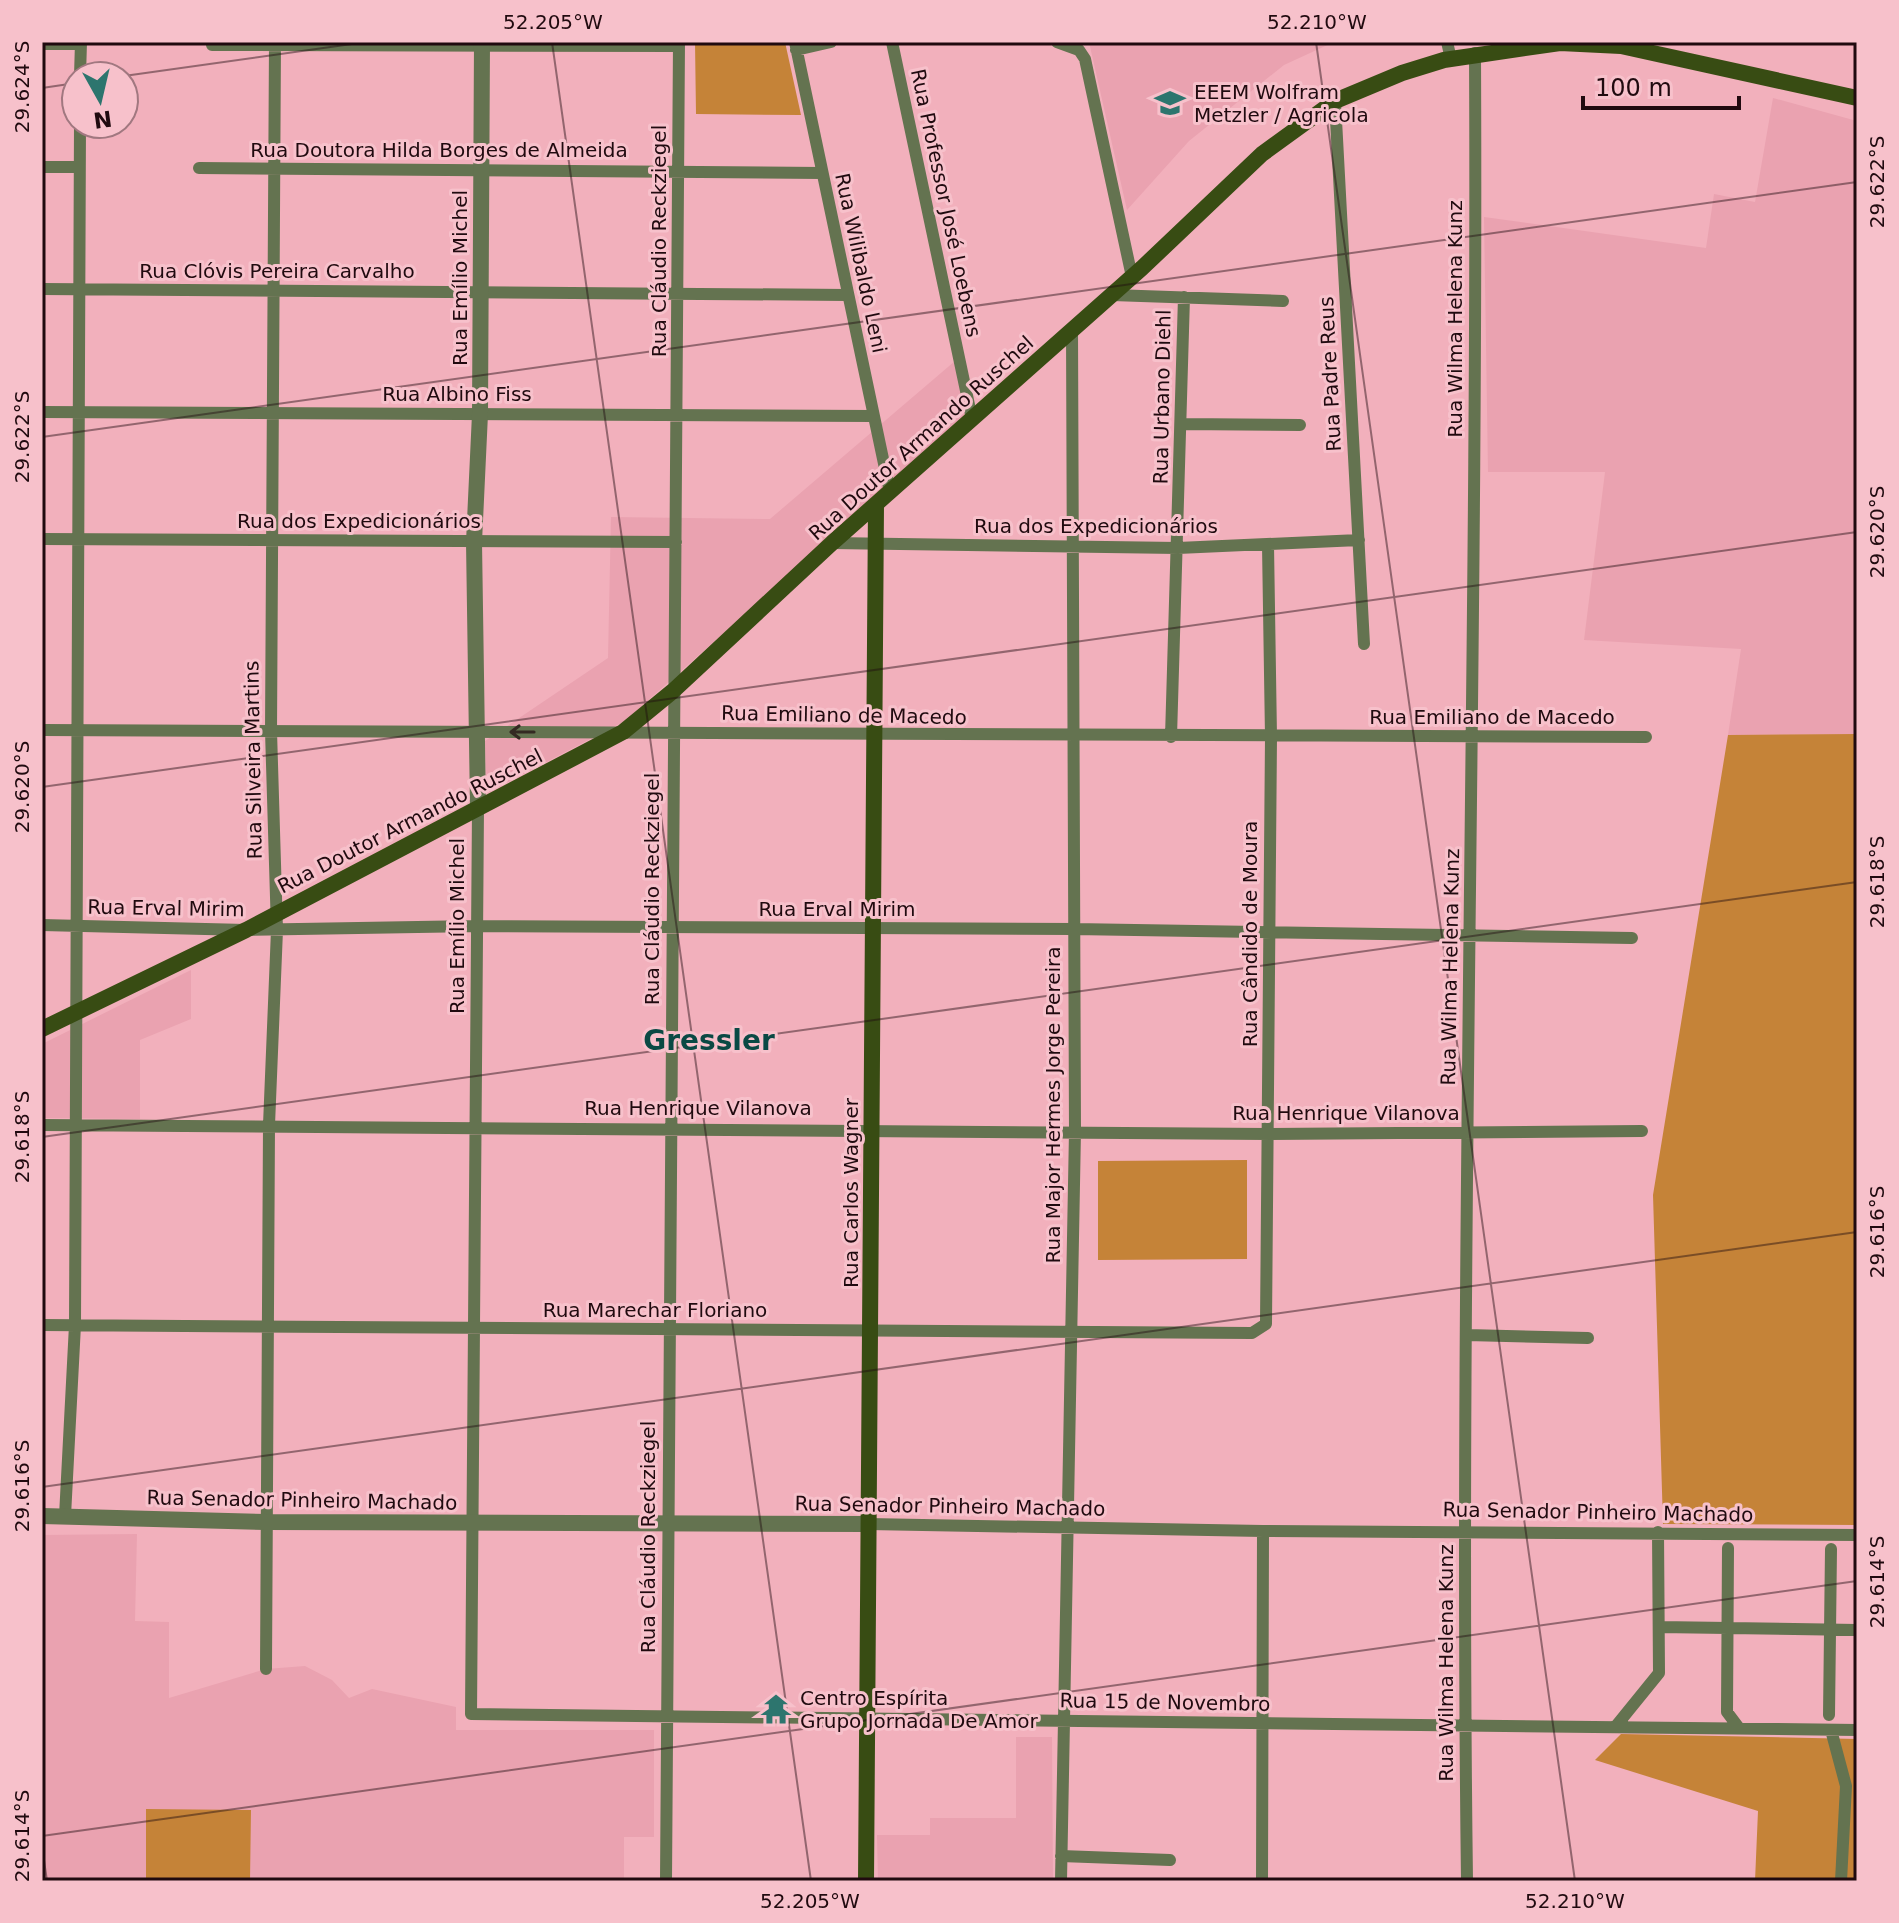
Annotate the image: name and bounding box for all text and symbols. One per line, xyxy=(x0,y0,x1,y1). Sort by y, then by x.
text: 52.205°W xyxy=(503,10,603,34)
text: 52.210°W xyxy=(1267,10,1367,34)
text: 29.624°S xyxy=(10,41,34,133)
north arrow xyxy=(60,60,140,140)
scale bar xyxy=(1583,60,1739,110)
street label: Rua Professor José Loebens xyxy=(906,67,986,339)
text: 100 m xyxy=(1595,74,1672,102)
place label: EEEM Wolfram Metzler / Agricola xyxy=(1194,80,1369,127)
school or university icon: EEEM Wolfram Metzler / Agricola xyxy=(1153,86,1187,120)
text: N xyxy=(92,106,114,133)
street label: Rua Cláudio Reckziegel xyxy=(647,125,671,357)
text: 29.622°S xyxy=(1865,136,1889,228)
street label: Rua Doutora Hilda Borges de Almeida xyxy=(250,138,628,162)
street label: Rua Wilibaldo Leni xyxy=(830,171,892,355)
street label: Rua Emílio Michel xyxy=(448,190,472,366)
street label: Rua Wilma Helena Kunz xyxy=(1443,200,1467,438)
street label: Rua Clóvis Pereira Carvalho xyxy=(139,259,415,283)
street label: Rua Padre Reus xyxy=(1314,296,1346,452)
street label: Rua Urbano Diehl xyxy=(1148,309,1176,485)
street label: Rua Doutor Armando Ruschel xyxy=(804,331,1038,545)
street label: Rua Albino Fiss xyxy=(382,382,532,406)
text: 29.622°S xyxy=(10,391,34,483)
text: 29.620°S xyxy=(1865,486,1889,578)
street label: Rua dos Expedicionários xyxy=(237,509,481,533)
street label: Rua dos Expedicionários xyxy=(974,514,1218,538)
street label: Rua Silveira Martins xyxy=(239,660,267,860)
street label: Rua Emiliano de Macedo xyxy=(721,701,967,729)
street label: Rua Emiliano de Macedo xyxy=(1369,705,1615,729)
one-way arrow xyxy=(509,724,536,740)
text: 29.620°S xyxy=(10,741,34,833)
street label: Rua Doutor Armando Ruschel xyxy=(274,744,546,898)
street label: Rua Cláudio Reckziegel xyxy=(640,773,664,1005)
street label: Rua Cândido de Moura xyxy=(1238,821,1262,1047)
text: 29.618°S xyxy=(1865,836,1889,928)
street label: Rua Emílio Michel xyxy=(445,838,469,1014)
street label: Rua Wilma Helena Kunz xyxy=(1436,848,1464,1086)
street label: Rua Erval Mirim xyxy=(87,895,245,921)
street label: Rua Erval Mirim xyxy=(758,897,916,921)
street label: Rua Major Hermes Jorge Pereira xyxy=(1041,946,1065,1264)
district label: Gressler xyxy=(643,1024,775,1057)
text: 29.618°S xyxy=(10,1091,34,1183)
street label: Rua Henrique Vilanova xyxy=(584,1096,812,1120)
street label: Rua Carlos Wagner xyxy=(839,1097,863,1288)
street label: Rua Henrique Vilanova xyxy=(1232,1101,1460,1125)
text: 29.616°S xyxy=(1865,1186,1889,1278)
street label: Rua Marechar Floriano xyxy=(543,1298,767,1322)
street label: Rua Cláudio Reckziegel xyxy=(636,1421,660,1653)
text: 29.616°S xyxy=(10,1440,34,1532)
street label: Rua Senador Pinheiro Machado xyxy=(146,1485,458,1515)
street label: Rua Senador Pinheiro Machado xyxy=(794,1491,1106,1521)
street label: Rua Senador Pinheiro Machado xyxy=(1442,1497,1754,1527)
text: 29.614°S xyxy=(1865,1536,1889,1628)
street label: Rua Wilma Helena Kunz xyxy=(1434,1544,1458,1782)
place label: Centro Espírita Grupo Jornada De Amor xyxy=(800,1686,1038,1733)
street label: Rua 15 de Novembro xyxy=(1059,1688,1271,1716)
temple icon: Centro Espírita Grupo Jornada De Amor xyxy=(759,1692,793,1726)
text: 29.614°S xyxy=(10,1790,34,1882)
text: 52.205°W xyxy=(760,1889,860,1913)
text: 52.210°W xyxy=(1525,1889,1625,1913)

